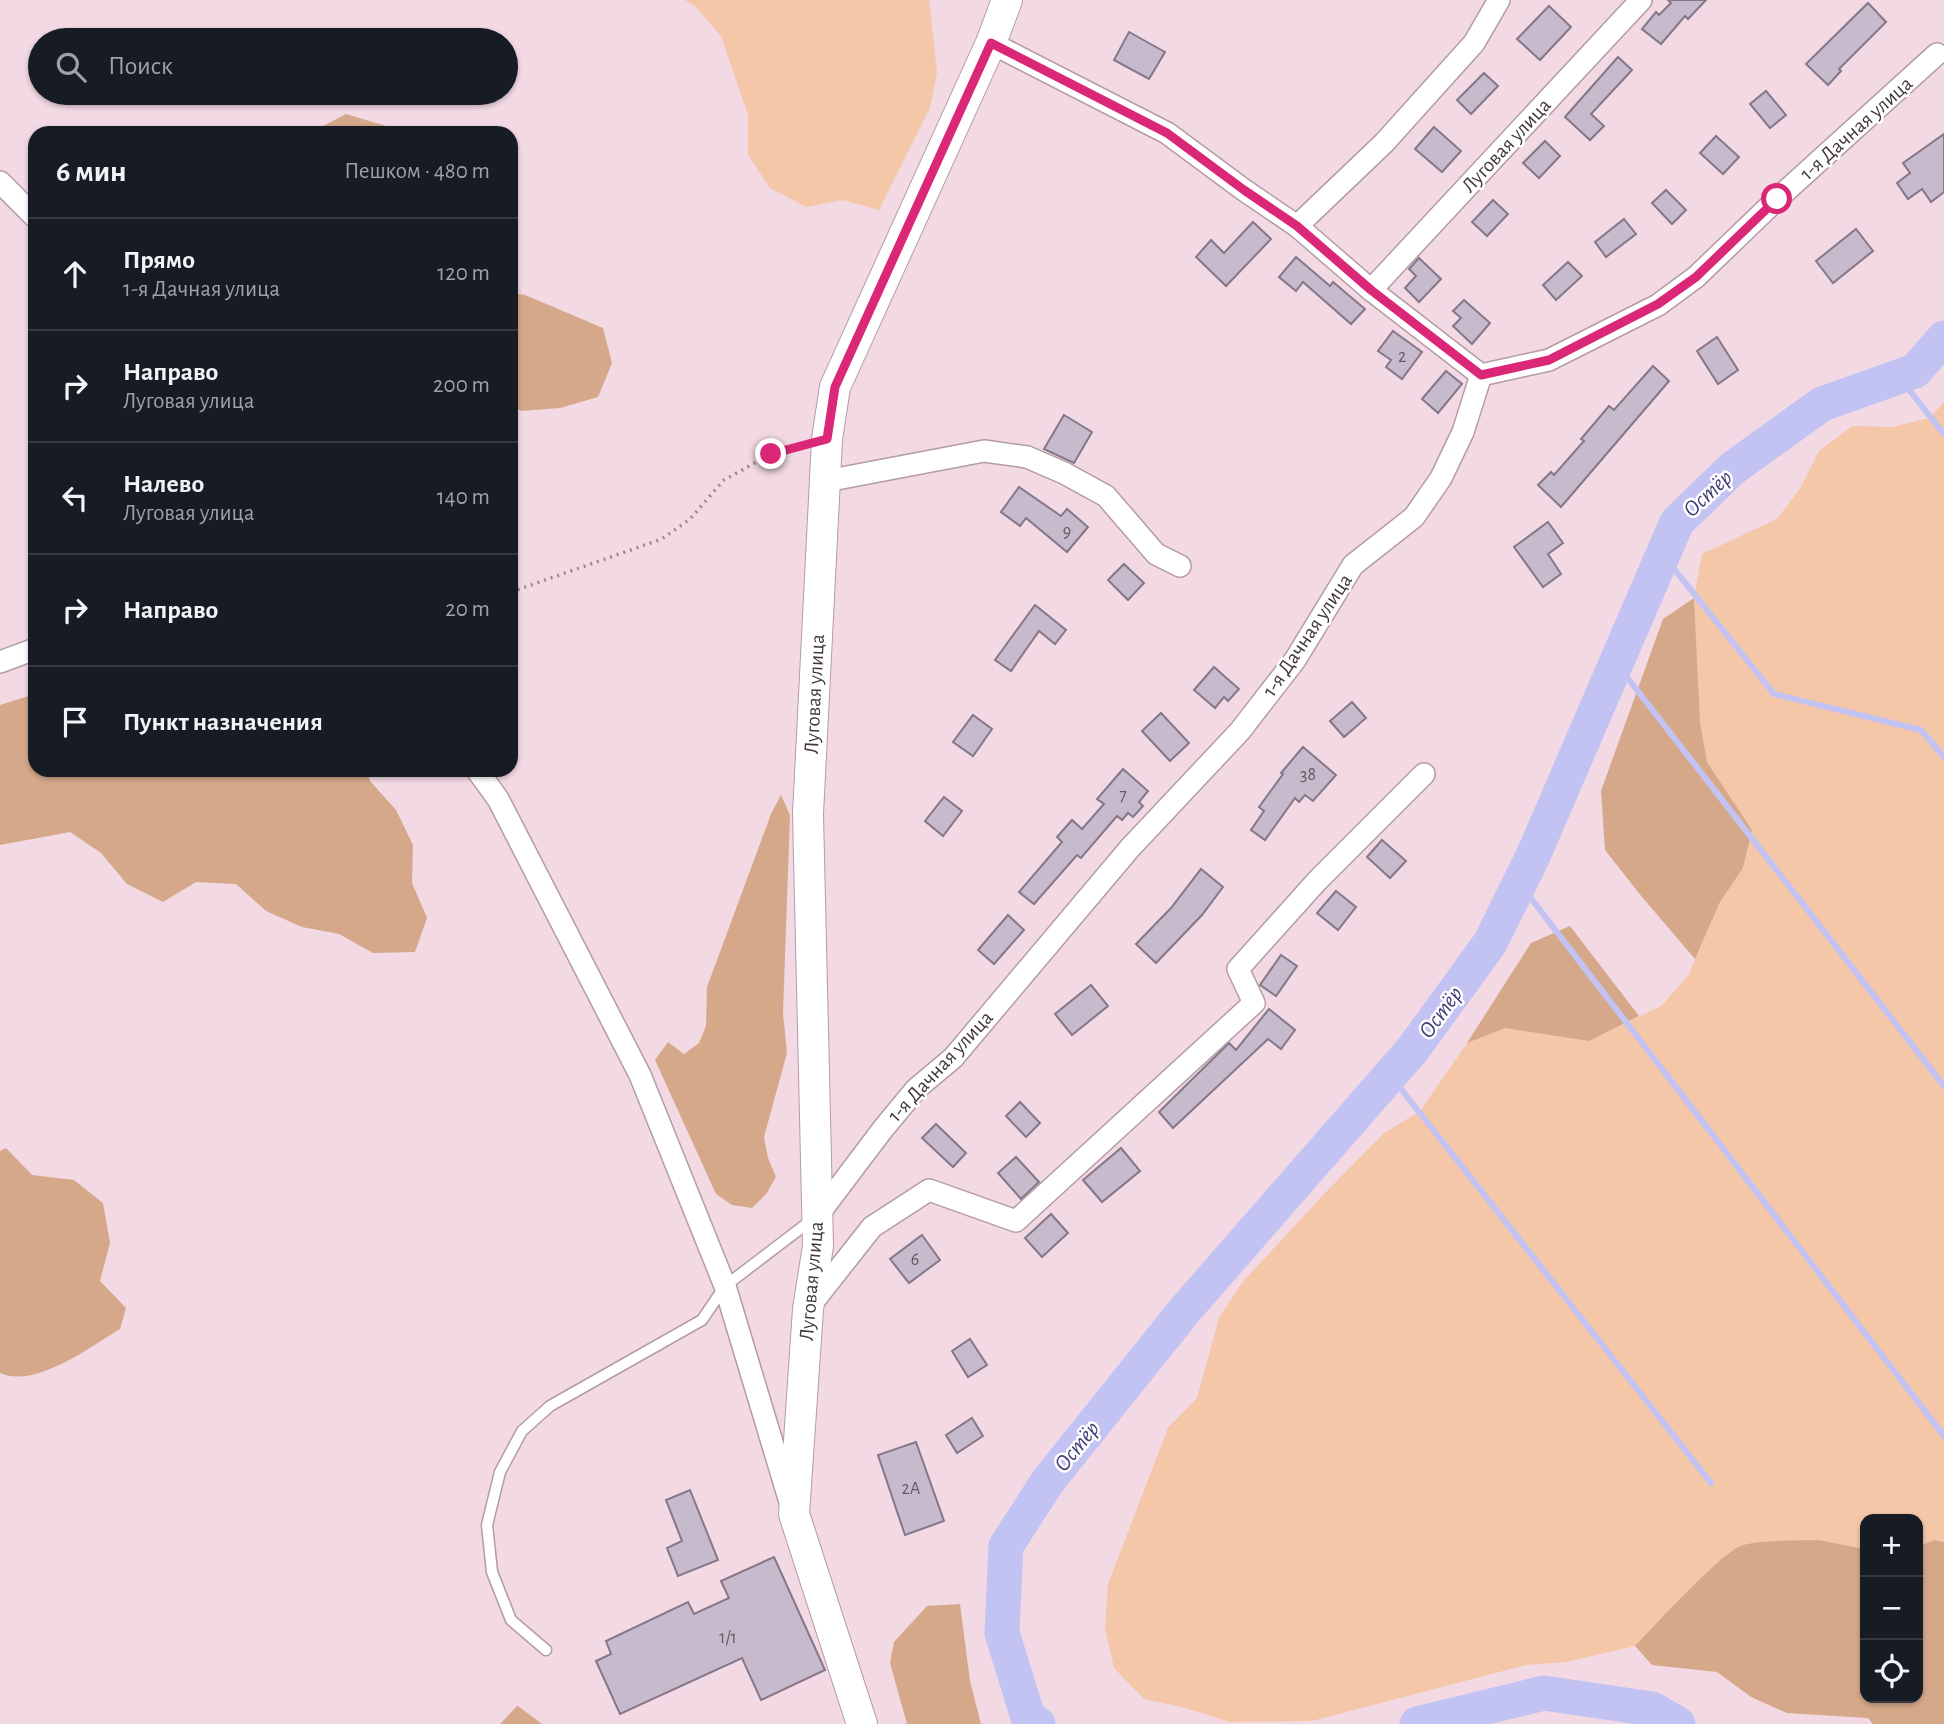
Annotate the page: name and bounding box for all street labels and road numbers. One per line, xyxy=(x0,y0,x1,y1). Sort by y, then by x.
street label: 1-я Дачная улица xyxy=(1796,72,1917,184)
street label: Луговая улица xyxy=(1458,94,1555,196)
street label: 1-я Дачная улица xyxy=(1259,570,1356,701)
street label: Луговая улица xyxy=(801,633,828,754)
street label: 1-я Дачная улица xyxy=(884,1006,997,1126)
street label: Луговая улица xyxy=(796,1220,827,1342)

